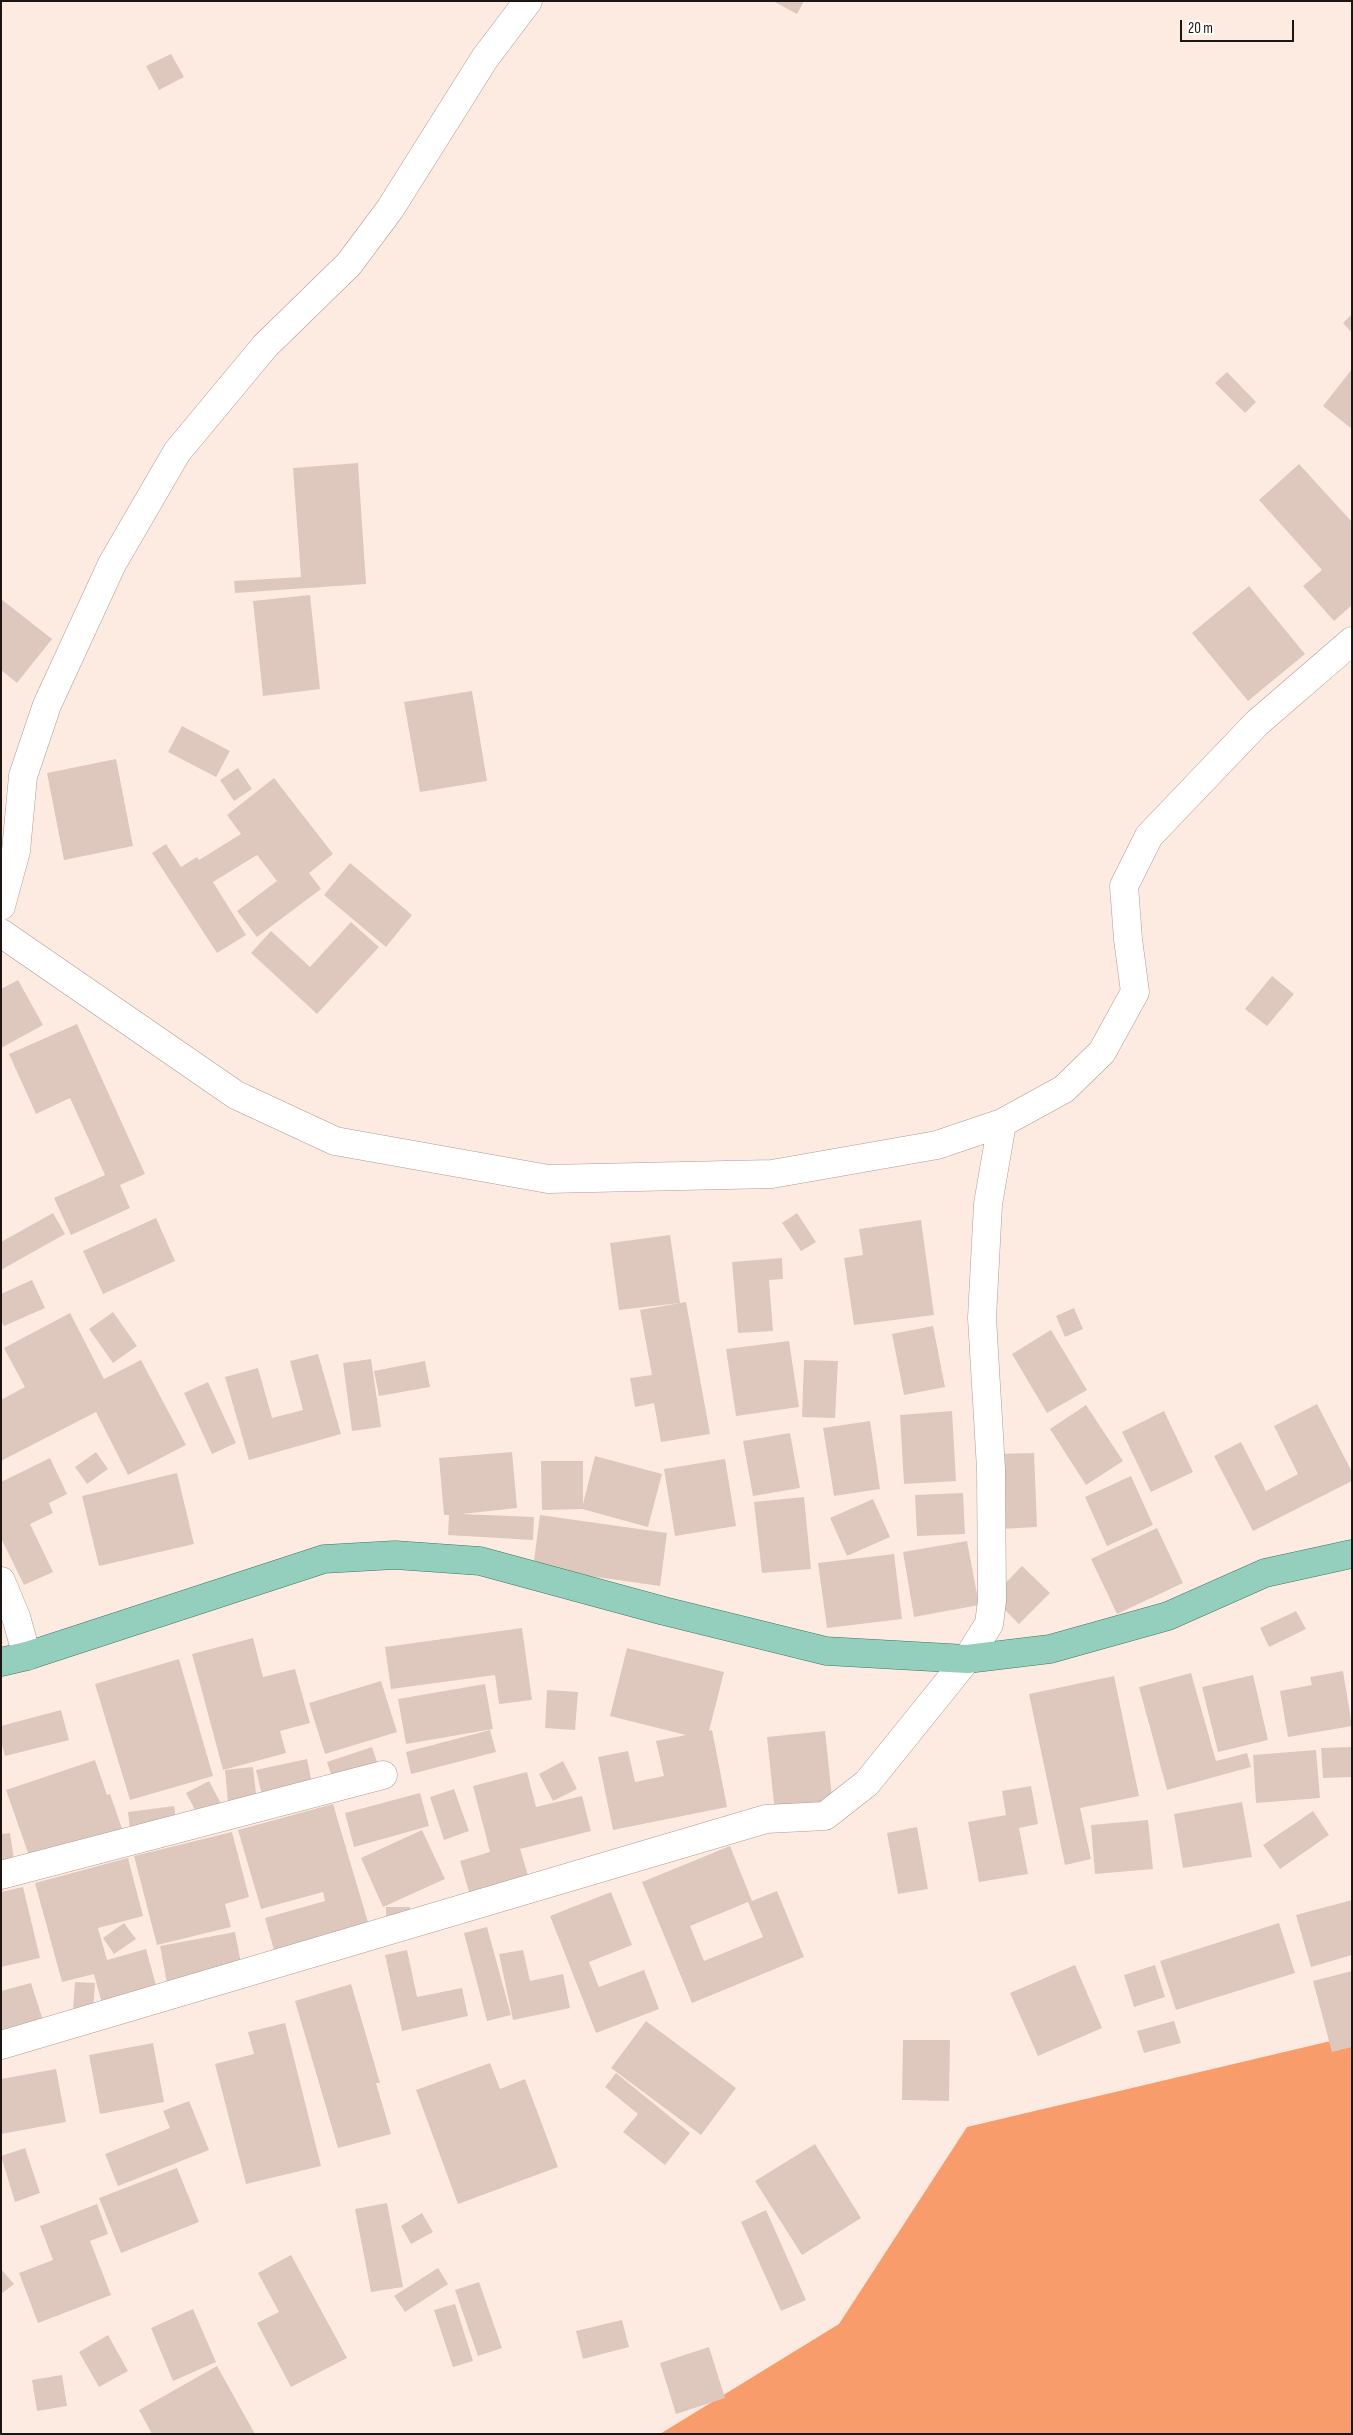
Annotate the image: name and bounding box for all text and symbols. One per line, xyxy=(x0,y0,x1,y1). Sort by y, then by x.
scale bar xyxy=(1183,10,1297,42)
text: 20 m xyxy=(1188,19,1213,38)

